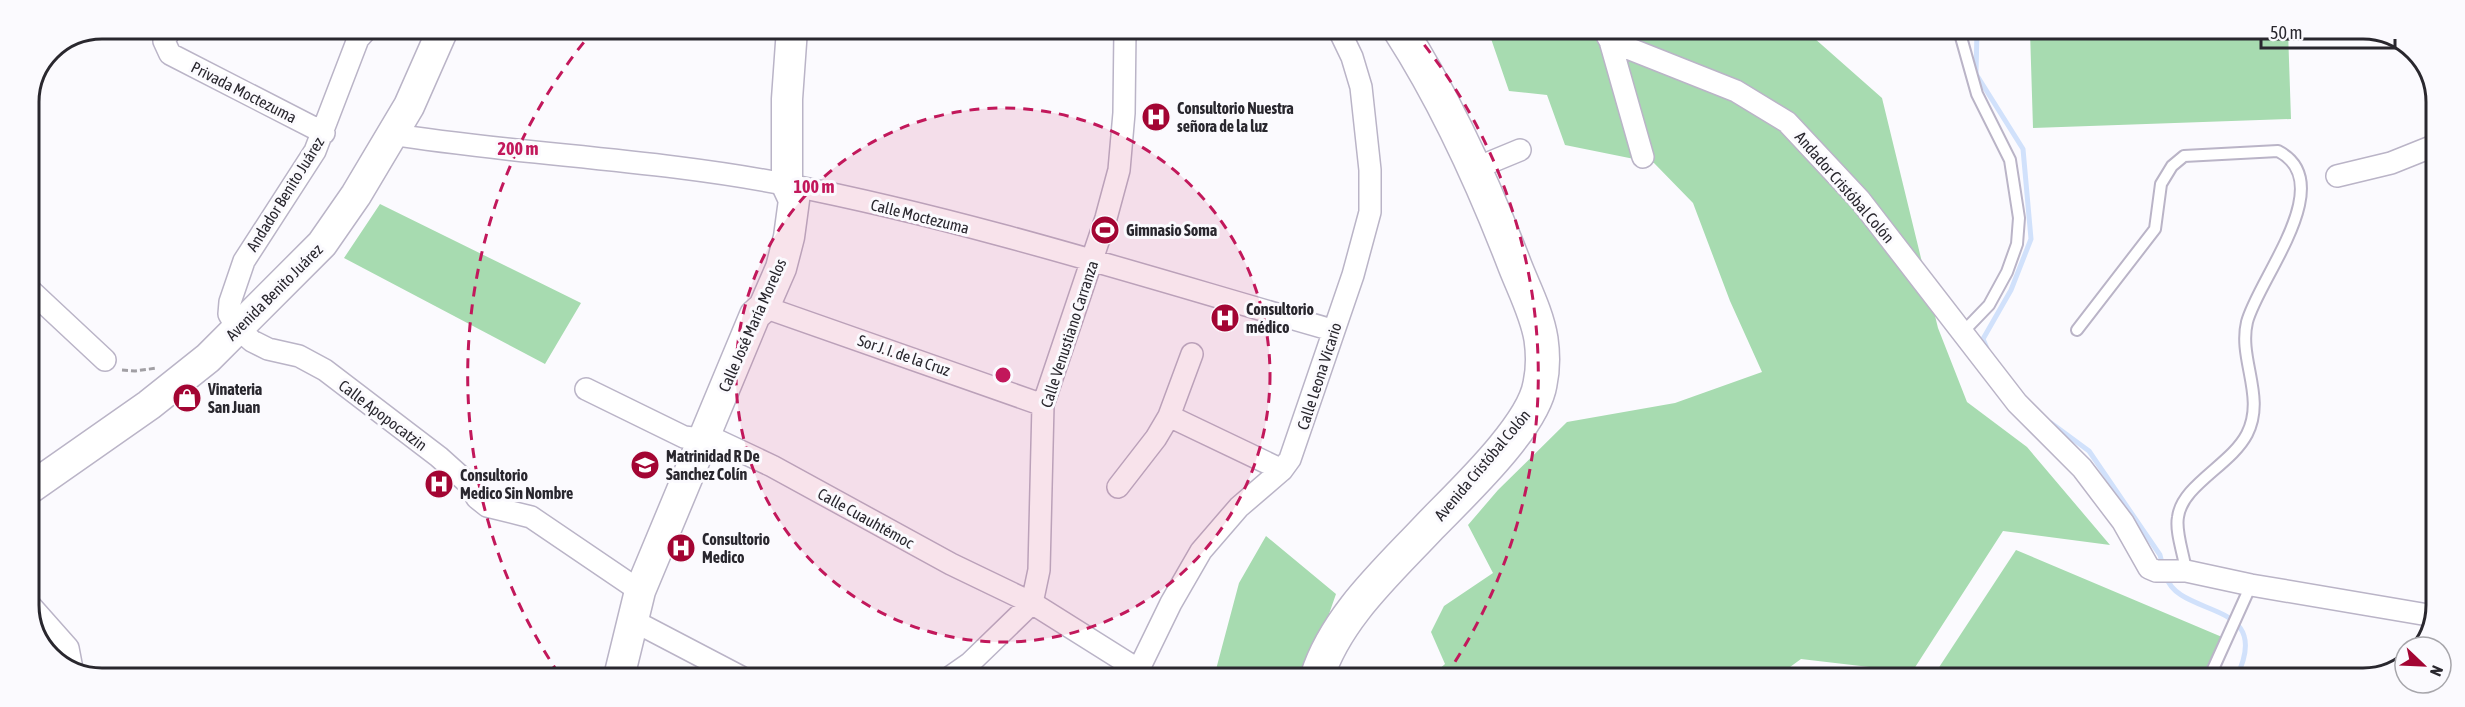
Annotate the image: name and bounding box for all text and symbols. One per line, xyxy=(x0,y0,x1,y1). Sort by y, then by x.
scale bar xyxy=(2261,12,2394,50)
text: 50 m xyxy=(2270,22,2302,43)
street label: Privada Moctezuma xyxy=(188,58,300,126)
place label: Consultorio Nuestra señora de la luz xyxy=(1177,99,1294,135)
hospital icon: Consultorio Nuestra señora de la luz xyxy=(1140,101,1172,133)
street label: Andador Cristóbal Colón xyxy=(1792,128,1898,246)
street label: Andador Benito Juárez xyxy=(243,133,327,254)
text: 200 m xyxy=(498,138,538,159)
text: 100 m xyxy=(794,176,834,197)
street label: Calle Moctezuma xyxy=(869,195,971,237)
sports icon: Gimnasio Soma xyxy=(1089,214,1121,246)
place label: Gimnasio Soma xyxy=(1126,221,1217,239)
street label: Avenida Benito Juárez xyxy=(222,240,326,344)
street label: Calle José María Morelos xyxy=(715,255,790,394)
street label: Calle Venustiano Carranza xyxy=(1037,258,1101,410)
place label: Consultorio médico xyxy=(1246,300,1314,336)
hospital icon: Consultorio médico xyxy=(1209,302,1241,334)
street label: Calle Leona Vicario xyxy=(1293,320,1345,432)
street label: Sor J. I. de la Cruz xyxy=(855,331,953,379)
centre of rings xyxy=(993,365,1013,385)
street label: Calle Apopocatzin xyxy=(335,376,431,455)
place label: Vinateria San Juan xyxy=(207,380,262,416)
shop icon: Vinateria San Juan xyxy=(171,382,203,414)
street label: Avenida Cristóbal Colón xyxy=(1430,406,1534,524)
place label: Matrinidad R De Sanchez Colín xyxy=(666,447,760,483)
school or university icon: Matrinidad R De Sanchez Colín xyxy=(629,449,661,481)
place label: Consultorio Medico Sin Nombre xyxy=(460,466,573,502)
hospital icon: Consultorio Medico Sin Nombre xyxy=(423,468,455,500)
street label: Calle Cuauhtémoc xyxy=(815,484,917,552)
place label: Consultorio Medico xyxy=(702,530,770,566)
hospital icon: Consultorio Medico xyxy=(665,532,697,564)
north arrow xyxy=(2393,635,2453,695)
text: N xyxy=(2427,663,2447,679)

